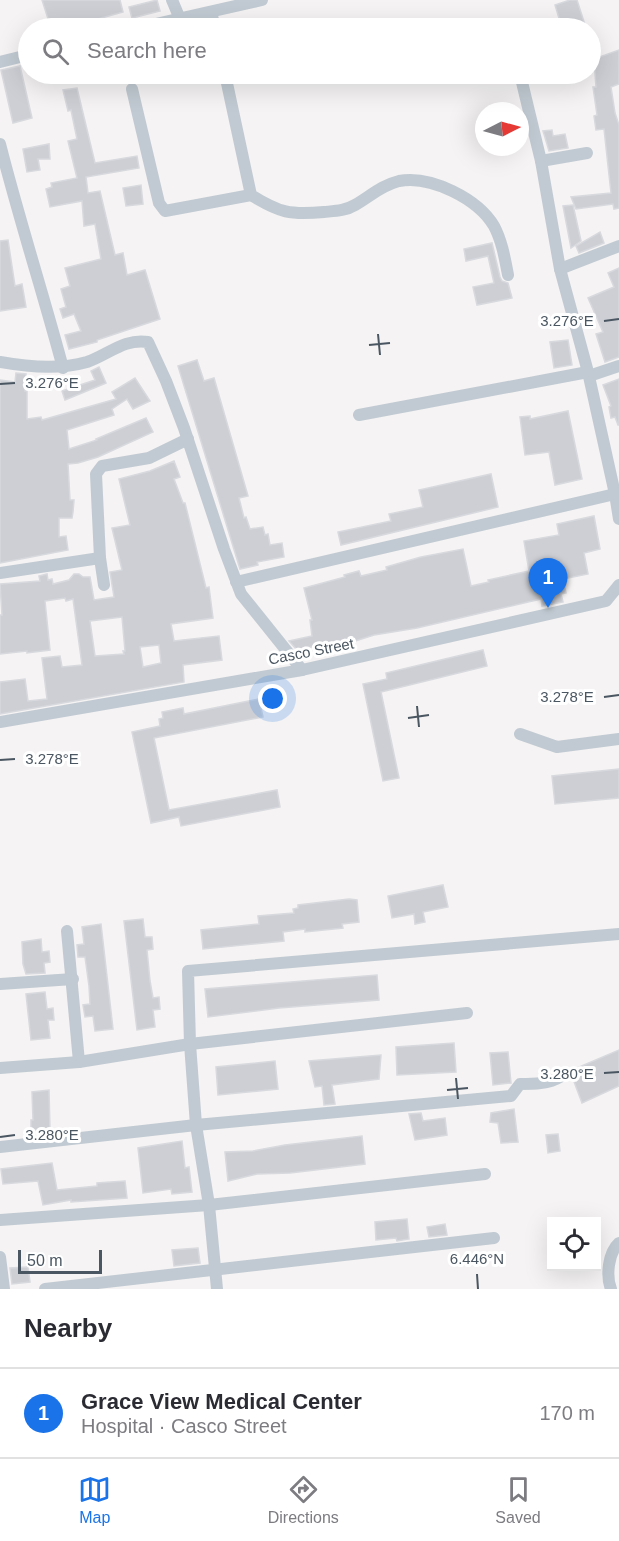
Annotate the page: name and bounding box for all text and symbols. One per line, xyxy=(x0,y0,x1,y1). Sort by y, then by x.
search box xyxy=(18,18,601,84)
icon: search xyxy=(39,35,72,68)
text: Search here xyxy=(87,38,207,63)
north arrow xyxy=(475,102,529,156)
text: 3.276°E xyxy=(540,312,594,329)
text: 3.276°E xyxy=(25,374,79,391)
pin: 1 xyxy=(528,558,568,608)
street label: Casco Street xyxy=(267,634,356,668)
your location xyxy=(258,684,287,713)
text: 3.278°E xyxy=(540,688,594,705)
text: 3.278°E xyxy=(25,750,79,767)
text: 3.280°E xyxy=(540,1065,594,1082)
text: 3.280°E xyxy=(25,1126,79,1143)
map controls xyxy=(547,1217,601,1271)
button: locate xyxy=(547,1217,601,1271)
scale bar xyxy=(18,1247,102,1274)
text: 6.446°N xyxy=(450,1250,504,1267)
text: 50 m xyxy=(27,1252,63,1269)
text: Nearby xyxy=(24,1313,112,1343)
text: Grace View Medical Center xyxy=(81,1389,362,1414)
text: 1 xyxy=(38,1402,49,1424)
text: 170 m xyxy=(539,1402,595,1424)
text: Hospital · Casco Street xyxy=(81,1415,287,1437)
tab: Map xyxy=(78,1473,111,1527)
tab: Directions xyxy=(268,1473,339,1527)
tab: Saved xyxy=(495,1473,541,1527)

